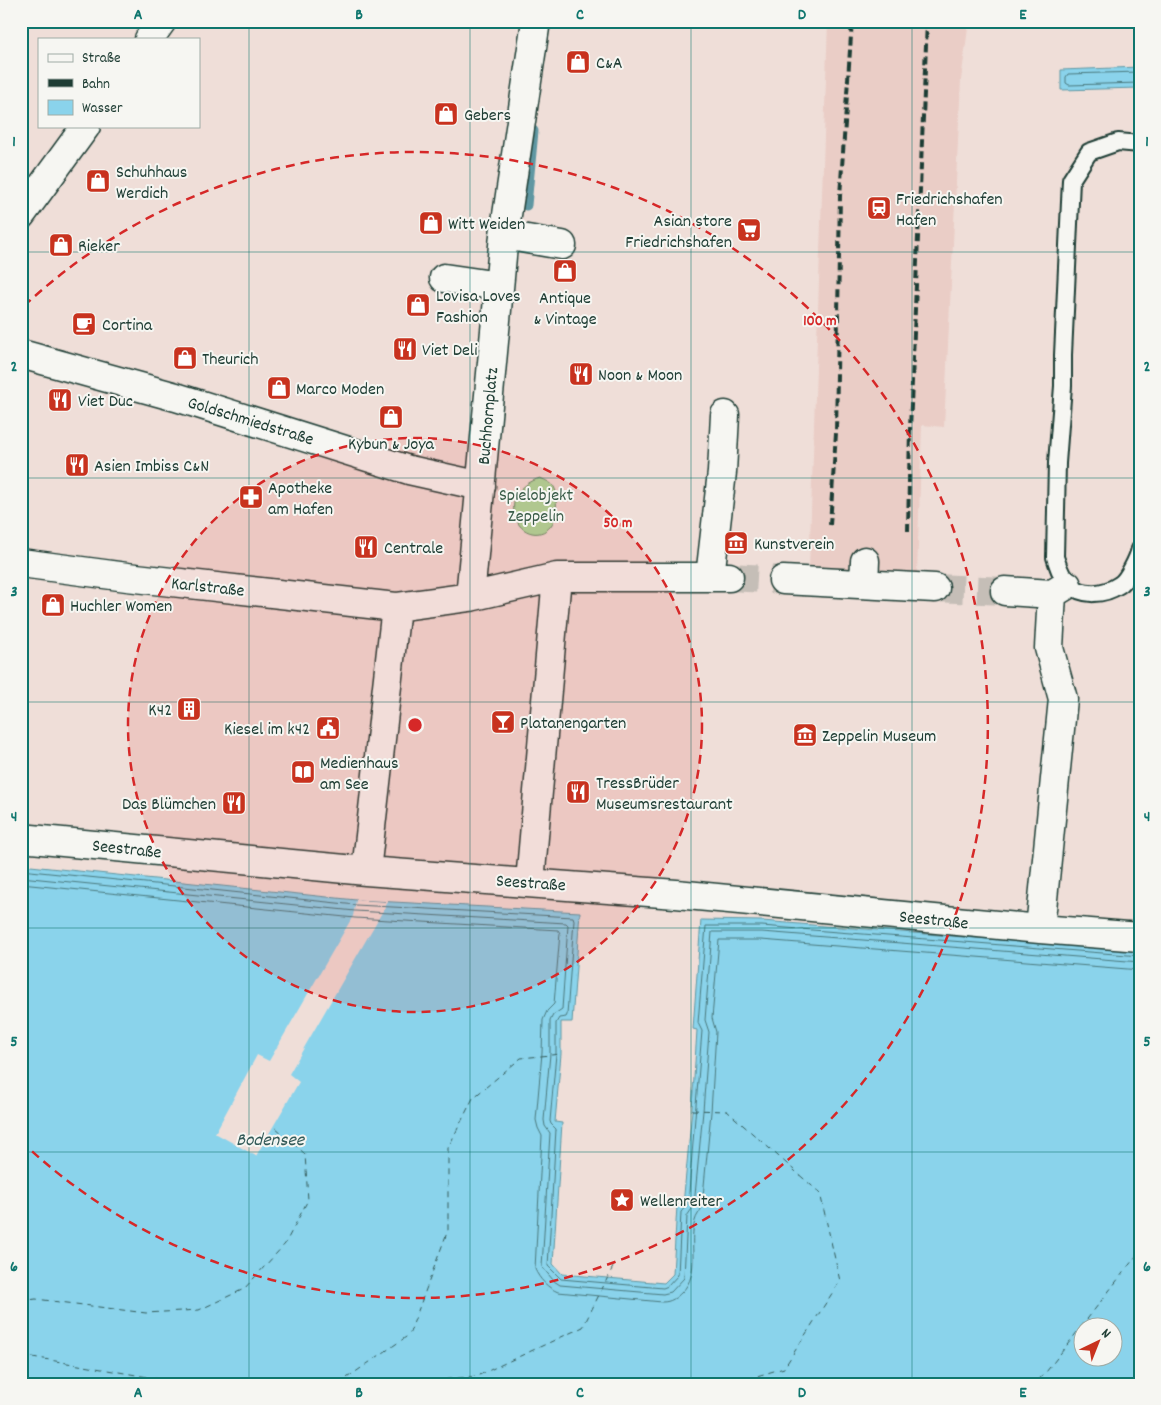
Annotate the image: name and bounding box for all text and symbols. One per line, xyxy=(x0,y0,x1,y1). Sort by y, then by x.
text: A xyxy=(134,4,143,27)
text: B xyxy=(355,4,363,27)
text: C xyxy=(576,4,584,27)
text: D xyxy=(798,4,807,27)
text: E xyxy=(1019,4,1027,27)
legend xyxy=(38,38,200,128)
text: Straße xyxy=(82,48,121,70)
shop icon: C&A xyxy=(565,49,591,75)
place label: C&A xyxy=(596,52,623,77)
text: Bahn xyxy=(82,74,110,96)
text: Wasser xyxy=(82,98,123,120)
shop icon: Gebers xyxy=(433,101,459,127)
place label: Gebers xyxy=(464,104,511,129)
text: 1 xyxy=(12,131,16,154)
text: 1 xyxy=(1145,131,1149,154)
place label: Schuhhaus Werdich xyxy=(116,161,187,207)
shop icon: Schuhhaus Werdich xyxy=(85,168,111,194)
place label: Friedrichshafen Hafen xyxy=(896,188,1003,234)
station icon: Friedrichshafen Hafen xyxy=(866,195,892,221)
shop icon: Witt Weiden xyxy=(418,210,444,236)
place label: Asian store Friedrichshafen xyxy=(625,210,732,256)
place label: Witt Weiden xyxy=(448,213,525,238)
supermarket icon: Asian store Friedrichshafen xyxy=(736,217,762,243)
shop icon: Rieker xyxy=(48,232,74,258)
place label: Rieker xyxy=(78,235,120,260)
shop icon: Antique & Vintage xyxy=(552,258,578,284)
place label: Lovisa Loves Fashion xyxy=(436,285,521,331)
place label: Antique & Vintage xyxy=(533,287,597,333)
shop icon: Lovisa Loves Fashion xyxy=(405,292,431,318)
cafe icon: Cortina xyxy=(71,311,97,337)
text: 100 m xyxy=(803,311,837,333)
place label: Cortina xyxy=(102,314,153,339)
restaurant icon: Viet Deli xyxy=(392,336,418,362)
place label: Viet Deli xyxy=(422,339,477,364)
shop icon: Theurich xyxy=(172,345,198,371)
place label: Theurich xyxy=(202,348,259,373)
text: 2 xyxy=(11,356,18,379)
text: 2 xyxy=(1144,356,1151,379)
restaurant icon: Noon & Moon xyxy=(568,361,594,387)
place label: Noon & Moon xyxy=(598,364,682,389)
street label: Buchhornplatz xyxy=(473,366,506,466)
shop icon: Marco Moden xyxy=(266,375,292,401)
place label: Marco Moden xyxy=(296,378,384,403)
restaurant icon: Viet Duc xyxy=(47,387,73,413)
place label: Viet Duc xyxy=(78,390,133,415)
street label: Goldschmiedstraße xyxy=(184,391,317,453)
shop icon: Kybun & Joya xyxy=(378,404,404,430)
place label: Kybun & Joya xyxy=(348,433,435,458)
restaurant icon: Asien Imbiss C&N xyxy=(64,452,90,478)
place label: Asien Imbiss C&N xyxy=(94,455,209,480)
place label: Apotheke am Hafen xyxy=(268,477,333,523)
pharmacy icon: Apotheke am Hafen xyxy=(238,484,264,510)
park label: Spielobjekt Zeppelin xyxy=(499,484,573,530)
text: 50 m xyxy=(604,513,632,535)
museum icon: Kunstverein xyxy=(723,530,749,556)
place label: Kunstverein xyxy=(754,533,834,558)
restaurant icon: Centrale xyxy=(353,534,379,560)
place label: Centrale xyxy=(384,537,443,562)
street label: Karlstraße xyxy=(170,572,246,605)
text: 3 xyxy=(10,581,18,604)
text: 3 xyxy=(1143,581,1151,604)
shop icon: Huchler Women xyxy=(40,592,66,618)
place label: Huchler Women xyxy=(70,595,172,620)
building icon: K42 xyxy=(176,696,202,722)
place label: K42 xyxy=(148,699,172,724)
bar icon: Platanengarten xyxy=(490,709,516,735)
place label: Platanengarten xyxy=(520,712,626,737)
public building icon: Kiesel im k42 xyxy=(315,715,341,741)
centre of rings xyxy=(406,716,424,734)
place label: Kiesel im k42 xyxy=(224,718,310,743)
museum icon: Zeppelin Museum xyxy=(792,722,818,748)
place label: Zeppelin Museum xyxy=(822,725,936,750)
place label: Medienhaus am See xyxy=(320,752,398,798)
library icon: Medienhaus am See xyxy=(290,759,316,785)
place label: TressBrüder Museumsrestaurant xyxy=(596,772,733,818)
restaurant icon: TressBrüder Museumsrestaurant xyxy=(565,779,591,805)
restaurant icon: Das Blümchen xyxy=(221,790,247,816)
place label: Das Blümchen xyxy=(122,793,216,818)
text: 4 xyxy=(11,806,17,829)
text: 4 xyxy=(1144,806,1150,829)
street label: Seestraße xyxy=(91,834,163,867)
street label: Seestraße xyxy=(495,870,566,899)
street label: Seestraße xyxy=(898,905,970,938)
text: 5 xyxy=(10,1031,18,1054)
text: 5 xyxy=(1143,1031,1151,1054)
water label: Bodensee xyxy=(236,1128,306,1155)
place icon: Wellenreiter xyxy=(609,1187,635,1213)
place label: Wellenreiter xyxy=(640,1190,723,1215)
text: 6 xyxy=(10,1256,18,1279)
text: 6 xyxy=(1143,1256,1151,1279)
north arrow xyxy=(1074,1318,1124,1368)
text: N xyxy=(1096,1324,1115,1344)
text: A xyxy=(134,1382,143,1405)
text: B xyxy=(355,1382,363,1405)
text: C xyxy=(576,1382,584,1405)
text: D xyxy=(798,1382,807,1405)
text: E xyxy=(1019,1382,1027,1405)

